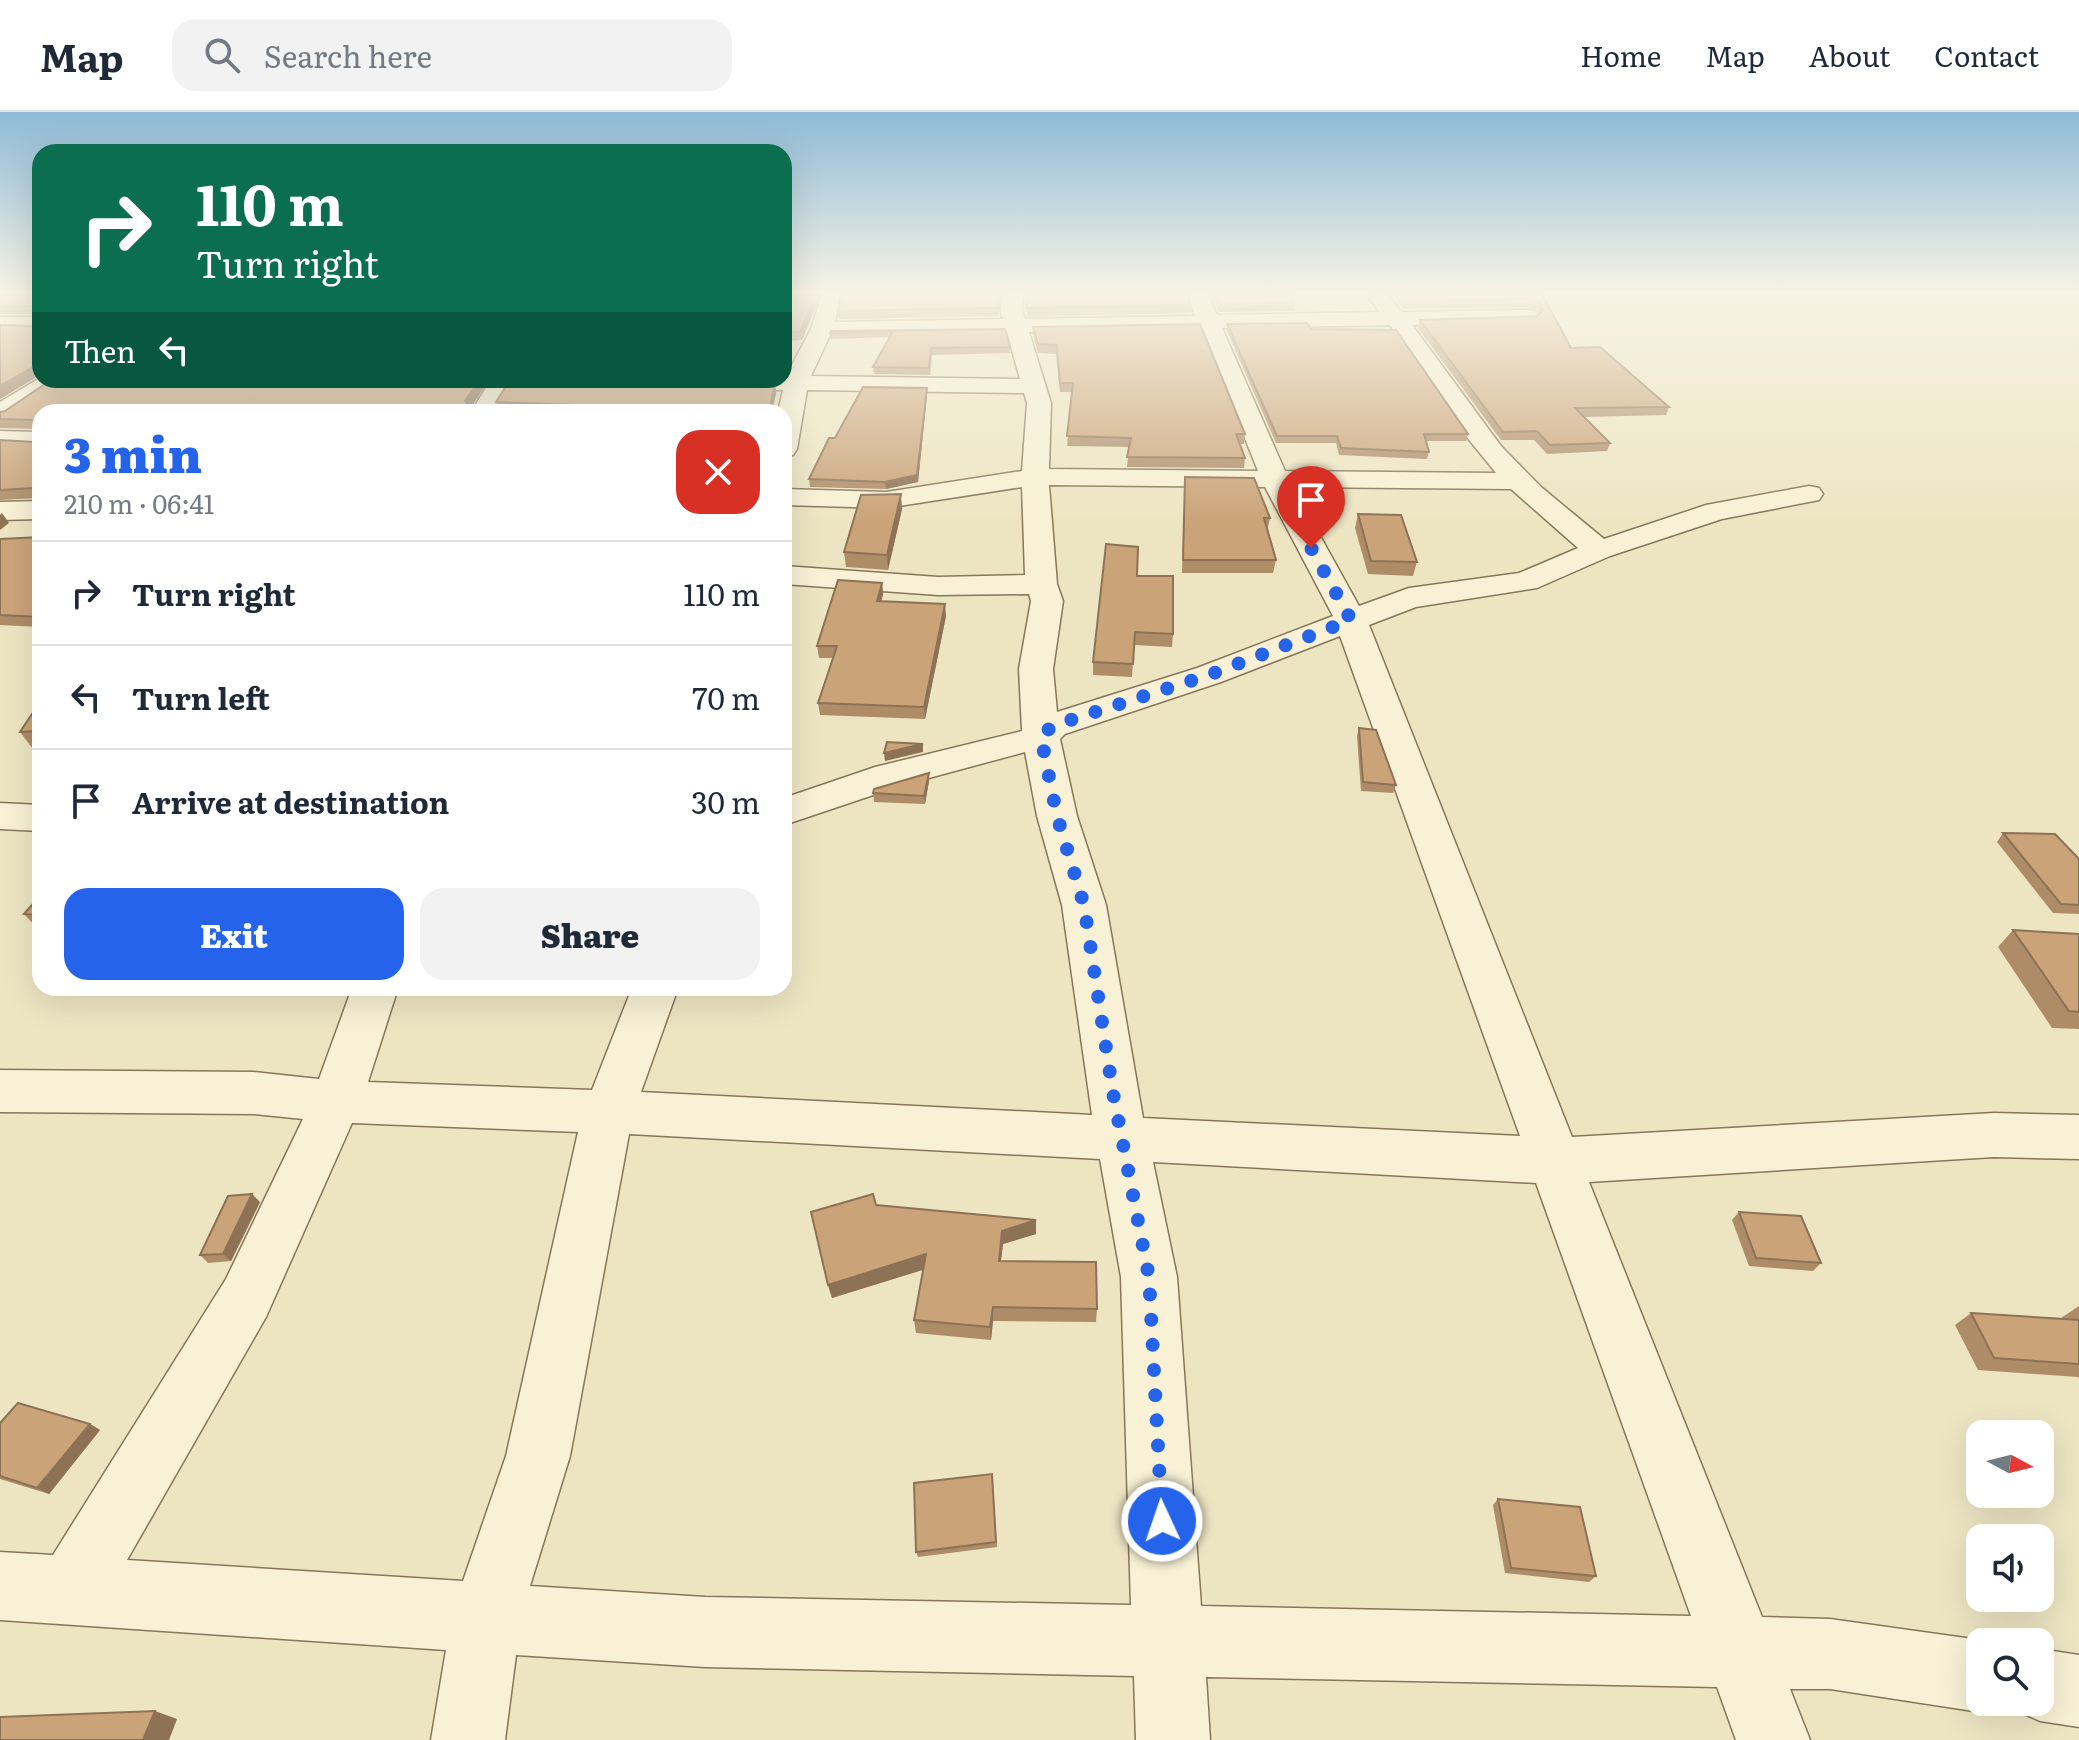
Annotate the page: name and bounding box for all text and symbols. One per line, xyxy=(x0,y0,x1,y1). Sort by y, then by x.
search box xyxy=(172,19,732,91)
text: Map xyxy=(40,27,124,84)
icon: search xyxy=(200,33,244,77)
text: Search here xyxy=(264,33,432,77)
text: Home xyxy=(1580,34,1661,76)
text: Map xyxy=(1705,34,1765,76)
text: About xyxy=(1809,34,1890,76)
text: Contact xyxy=(1934,34,2039,76)
text: 110 m xyxy=(196,160,344,243)
icon: right xyxy=(64,176,168,280)
text: Turn right xyxy=(196,236,379,289)
text: Then xyxy=(64,328,136,372)
icon: left xyxy=(152,328,196,372)
text: 3 min xyxy=(64,417,202,488)
button: close xyxy=(676,430,760,514)
pin xyxy=(1277,466,1345,548)
icon: arrive xyxy=(1289,478,1333,522)
text: 210 m · 06:41 xyxy=(64,483,214,522)
icon: right xyxy=(64,571,108,615)
text: Turn right xyxy=(132,571,296,615)
text: 110 m xyxy=(683,571,760,615)
icon: left xyxy=(64,675,108,719)
text: Turn left xyxy=(132,675,270,719)
text: 70 m xyxy=(692,675,760,719)
icon: arrive xyxy=(64,779,108,823)
text: Arrive at destination xyxy=(132,779,449,823)
text: 30 m xyxy=(691,779,760,823)
button: Exit xyxy=(64,888,404,980)
button: Share xyxy=(420,888,760,980)
north arrow xyxy=(1966,1420,2054,1508)
map controls xyxy=(1966,1420,2054,1716)
position arrow xyxy=(1120,1479,1204,1563)
button: sound xyxy=(1966,1524,2054,1612)
button: search xyxy=(1966,1628,2054,1716)

